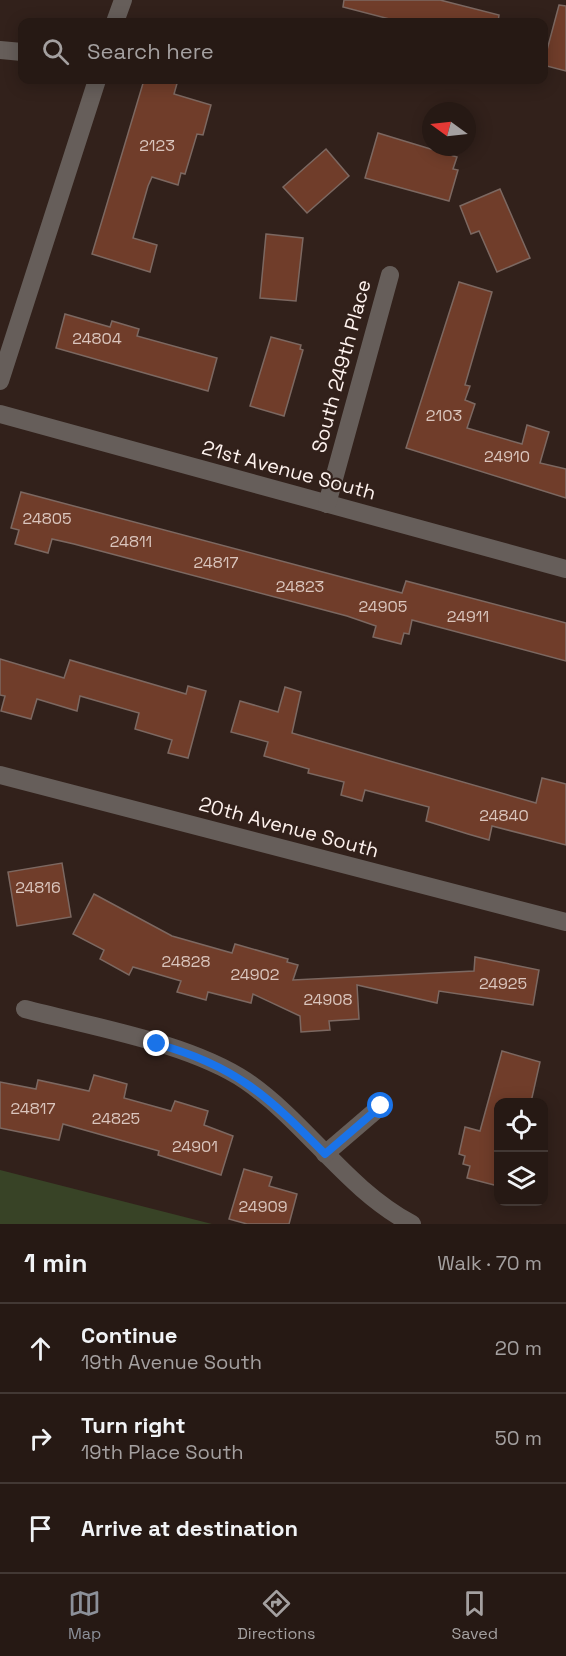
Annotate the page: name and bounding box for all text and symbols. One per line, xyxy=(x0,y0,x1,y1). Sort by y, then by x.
search box xyxy=(18,18,548,84)
icon: search xyxy=(39,35,72,68)
text: Search here xyxy=(87,37,214,65)
north arrow xyxy=(422,102,476,156)
house number: 2123 xyxy=(139,135,175,156)
street label: South 249th Place xyxy=(305,277,377,455)
house number: 24804 xyxy=(72,328,122,349)
house number: 2103 xyxy=(426,405,462,426)
street label: 21st Avenue South xyxy=(199,434,379,506)
house number: 24910 xyxy=(484,446,530,467)
house number: 24805 xyxy=(23,508,71,529)
house number: 24811 xyxy=(110,531,152,552)
house number: 24817 xyxy=(194,552,238,573)
house number: 24823 xyxy=(276,576,324,597)
house number: 24905 xyxy=(359,596,407,617)
house number: 24911 xyxy=(447,606,489,627)
street label: 20th Avenue South xyxy=(196,790,382,864)
house number: 24840 xyxy=(479,805,529,826)
house number: 24816 xyxy=(15,877,61,898)
house number: 24828 xyxy=(162,951,210,972)
house number: 24902 xyxy=(231,964,279,985)
house number: 24925 xyxy=(479,973,527,994)
house number: 24908 xyxy=(303,989,353,1010)
route end xyxy=(143,1030,169,1056)
route start xyxy=(367,1092,393,1118)
house number: 24817 xyxy=(11,1098,55,1119)
map controls xyxy=(494,1098,548,1206)
button: locate xyxy=(494,1098,548,1152)
house number: 24825 xyxy=(92,1108,140,1129)
house number: 24901 xyxy=(172,1136,218,1157)
button: layers xyxy=(494,1152,548,1206)
house number: 24909 xyxy=(238,1196,288,1217)
text: 1 min xyxy=(24,1246,88,1280)
text: Walk · 70 m xyxy=(437,1250,542,1276)
text: Continue xyxy=(81,1321,177,1349)
icon: ahead xyxy=(24,1332,57,1365)
text: 20 m xyxy=(495,1335,542,1361)
text: 19th Avenue South xyxy=(81,1349,262,1375)
text: Turn right xyxy=(81,1411,186,1439)
icon: right xyxy=(24,1422,57,1455)
text: 50 m xyxy=(495,1425,542,1451)
text: 19th Place South xyxy=(81,1439,244,1465)
icon: arrive xyxy=(24,1512,57,1545)
text: Arrive at destination xyxy=(81,1514,298,1542)
tab: Map xyxy=(68,1587,101,1644)
tab: Directions xyxy=(237,1587,316,1644)
tab: Saved xyxy=(451,1587,498,1644)

